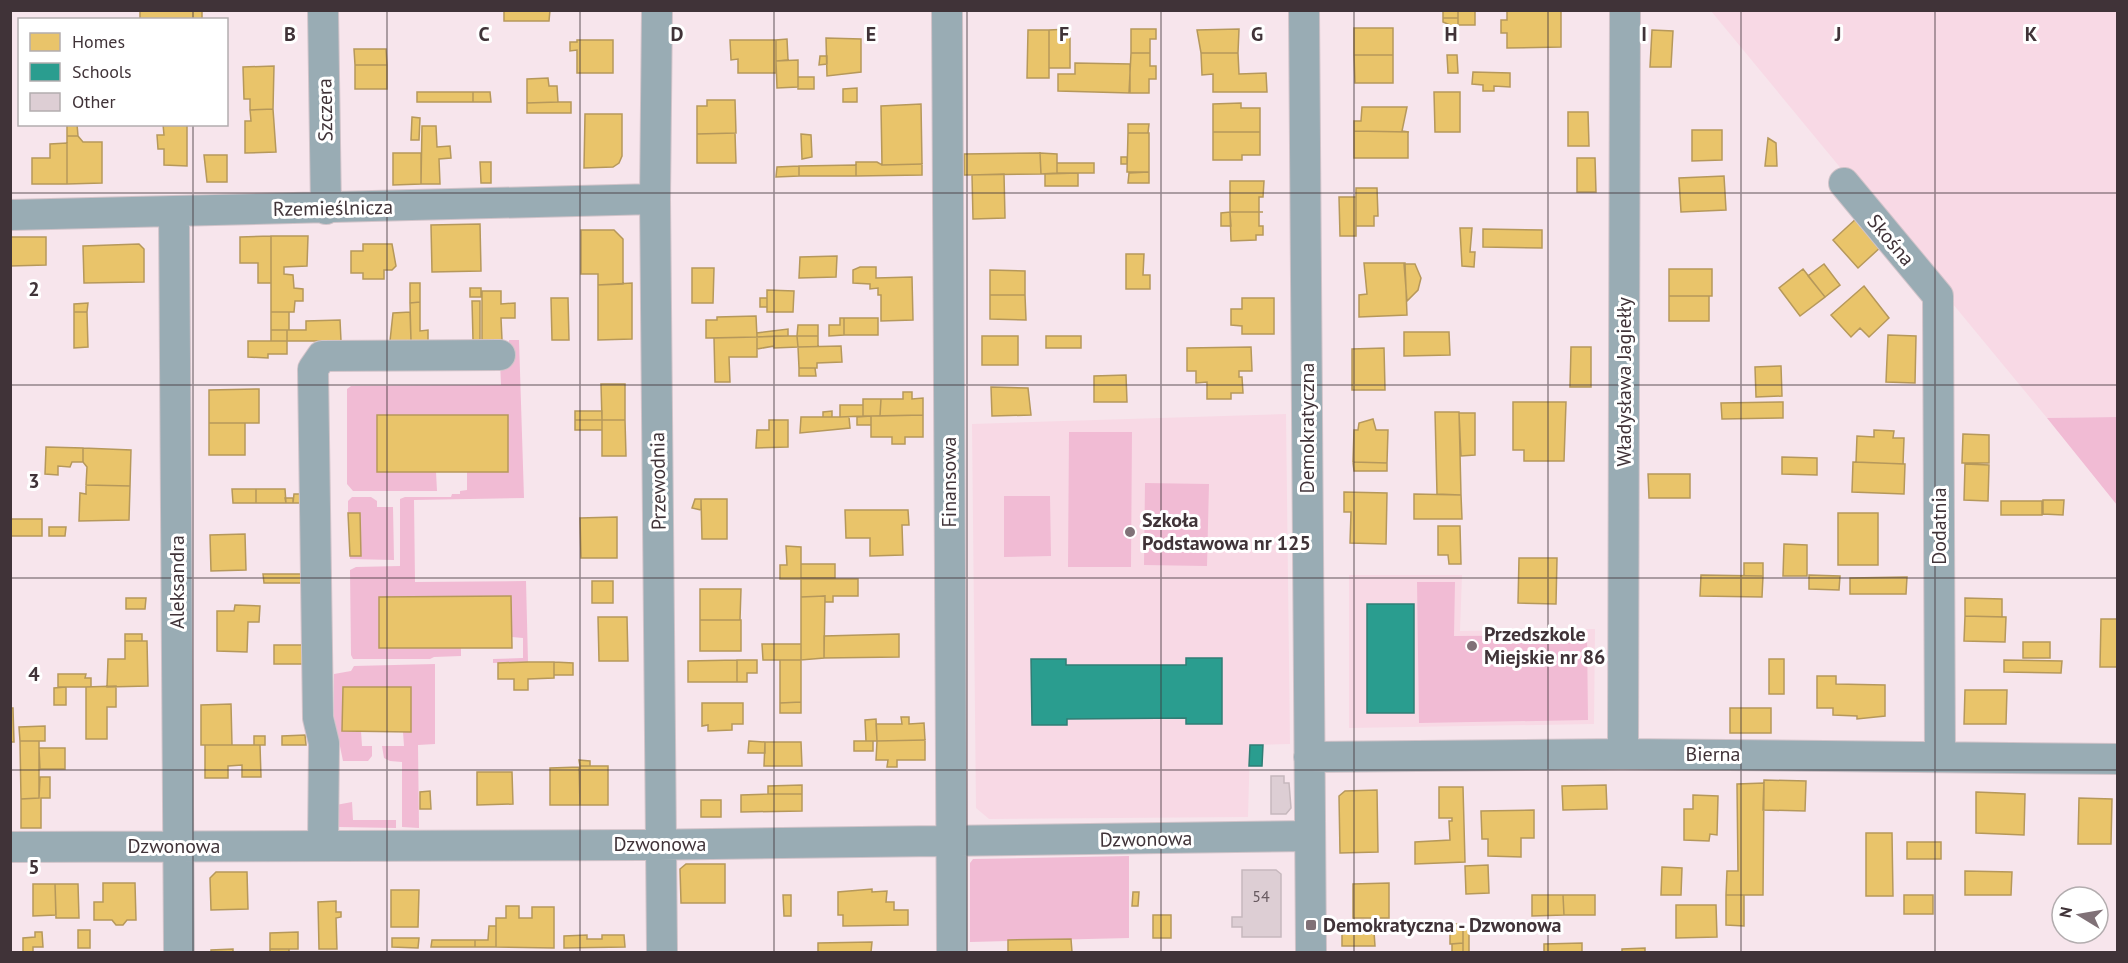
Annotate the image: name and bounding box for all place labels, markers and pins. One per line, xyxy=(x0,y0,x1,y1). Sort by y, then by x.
place label: Szkoła Podstawowa nr 125 xyxy=(1142,507,1311,556)
marker: Szkoła Podstawowa nr 125 xyxy=(1123,525,1137,539)
place label: Przedszkole Miejskie nr 86 xyxy=(1484,621,1605,670)
marker: Przedszkole Miejskie nr 86 xyxy=(1465,639,1479,653)
place label: Demokratyczna - Dzwonowa xyxy=(1323,912,1562,938)
marker: Demokratyczna - Dzwonowa xyxy=(1304,918,1318,932)

